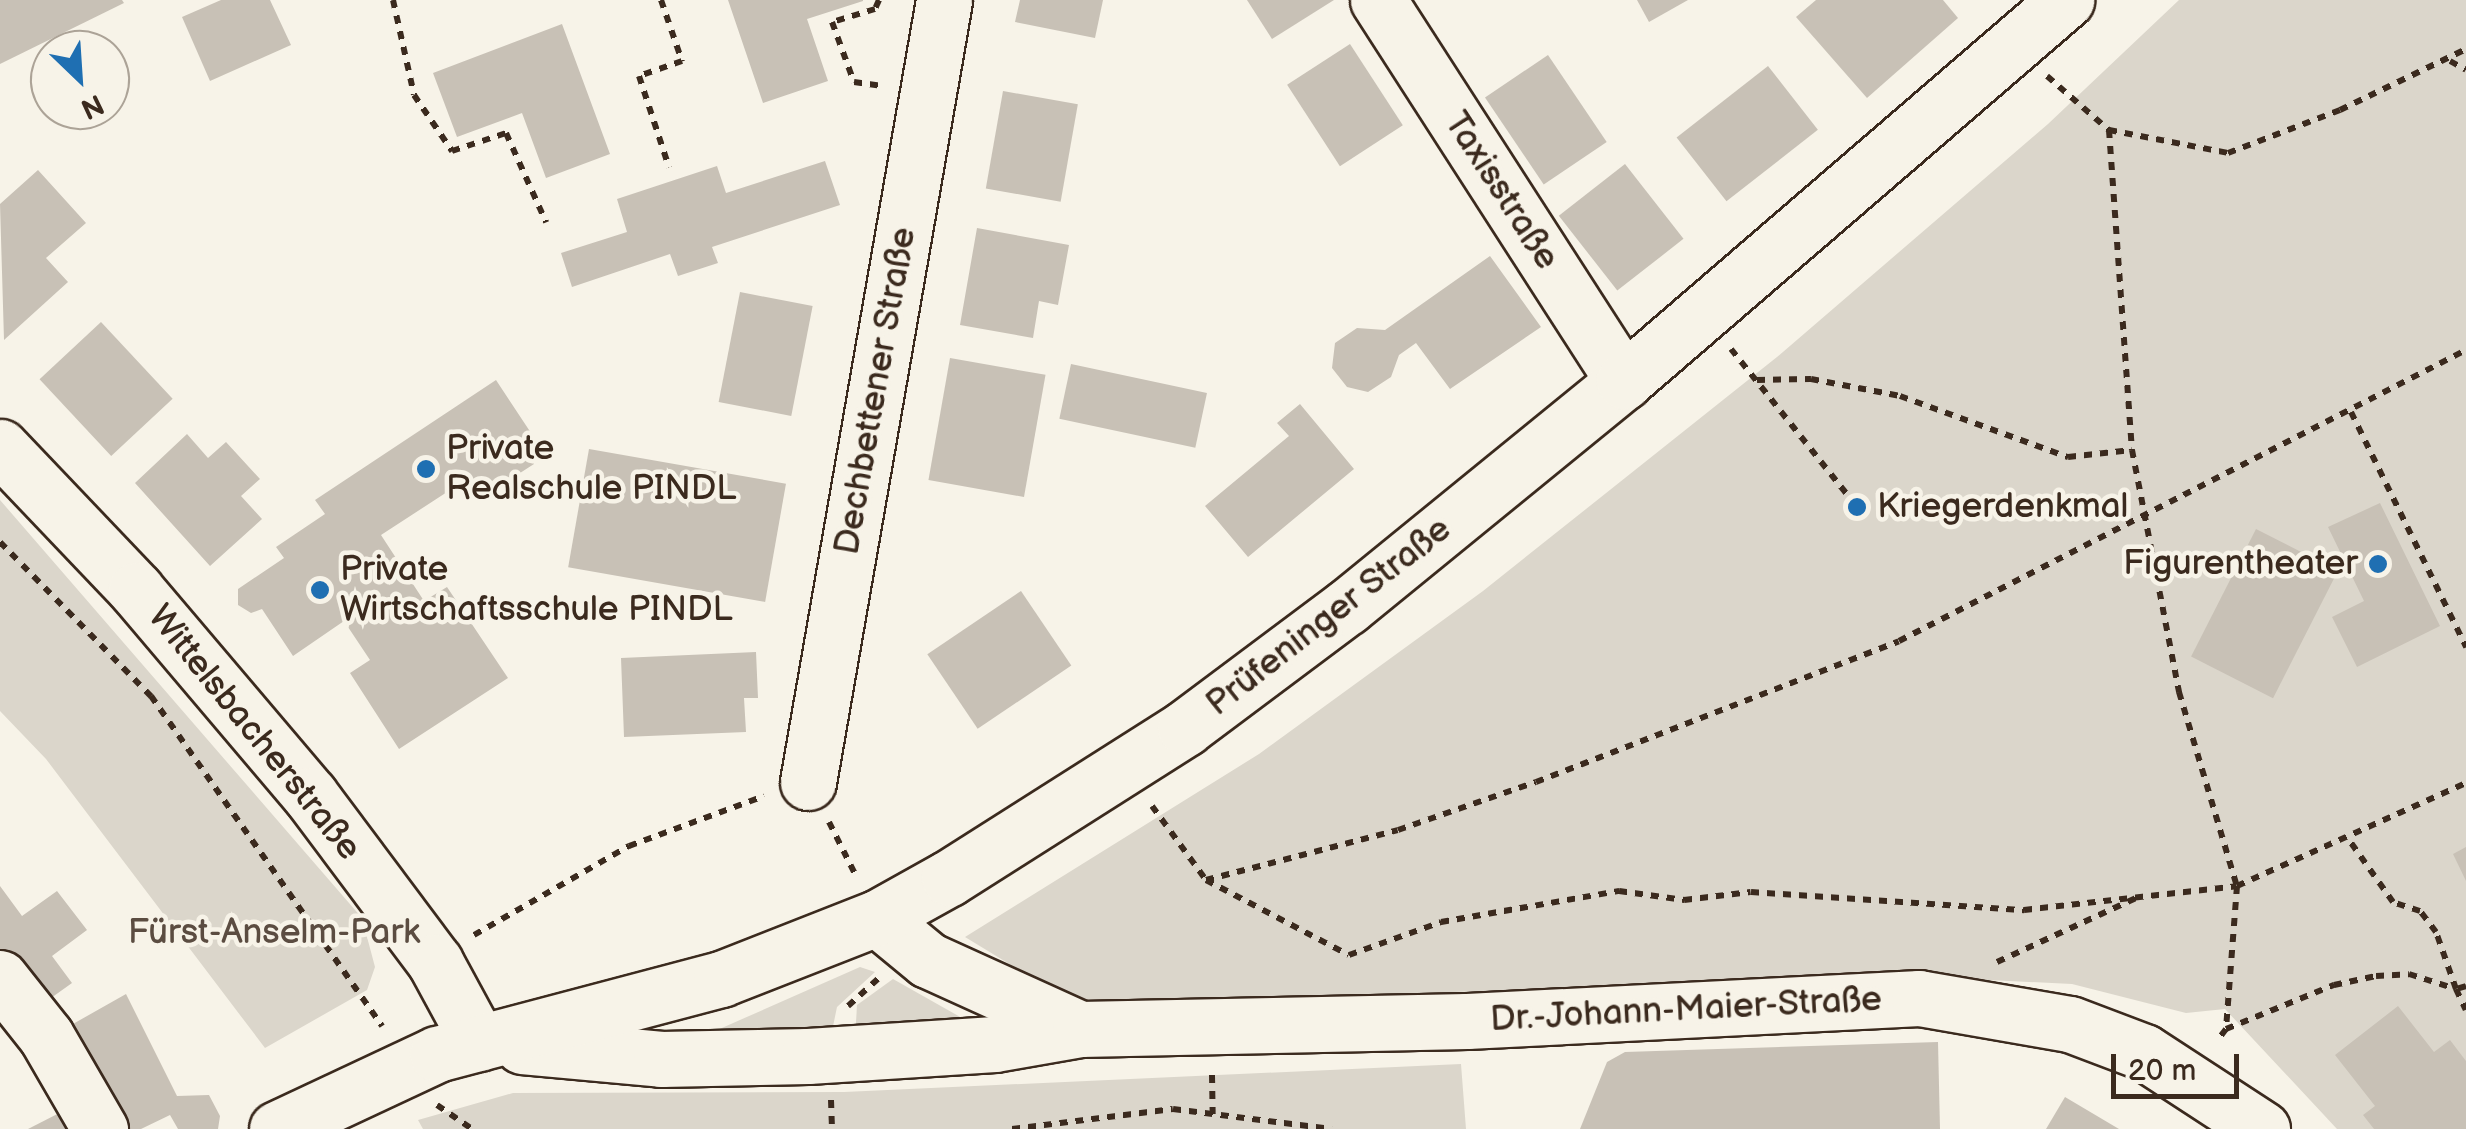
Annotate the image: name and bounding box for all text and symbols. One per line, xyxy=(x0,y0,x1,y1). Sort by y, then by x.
north arrow xyxy=(30,30,130,130)
text: N xyxy=(76,86,109,125)
street label: Taxisstraße xyxy=(1435,104,1567,278)
street label: Dechbettener Straße xyxy=(826,224,926,558)
place label: Private Realschule PINDL xyxy=(446,428,736,510)
marker: Private Realschule PINDL xyxy=(415,458,437,480)
place label: Kriegerdenkmal xyxy=(1877,486,2128,528)
marker: Kriegerdenkmal xyxy=(1846,496,1868,518)
street label: Prüfeninger Straße xyxy=(1198,508,1460,726)
place label: Figurentheater xyxy=(2123,543,2358,585)
place label: Private Wirtschaftsschule PINDL xyxy=(340,549,733,631)
marker: Figurentheater xyxy=(2367,553,2389,575)
marker: Private Wirtschaftsschule PINDL xyxy=(309,579,331,601)
street label: Wittelsbacherstraße xyxy=(138,597,370,869)
park label: Fürst-Anselm-Park xyxy=(128,912,420,954)
street label: Dr.-Johann-Maier-Straße xyxy=(1489,979,1883,1041)
scale bar xyxy=(2116,1034,2244,1096)
text: 20 m xyxy=(2128,1053,2196,1089)

